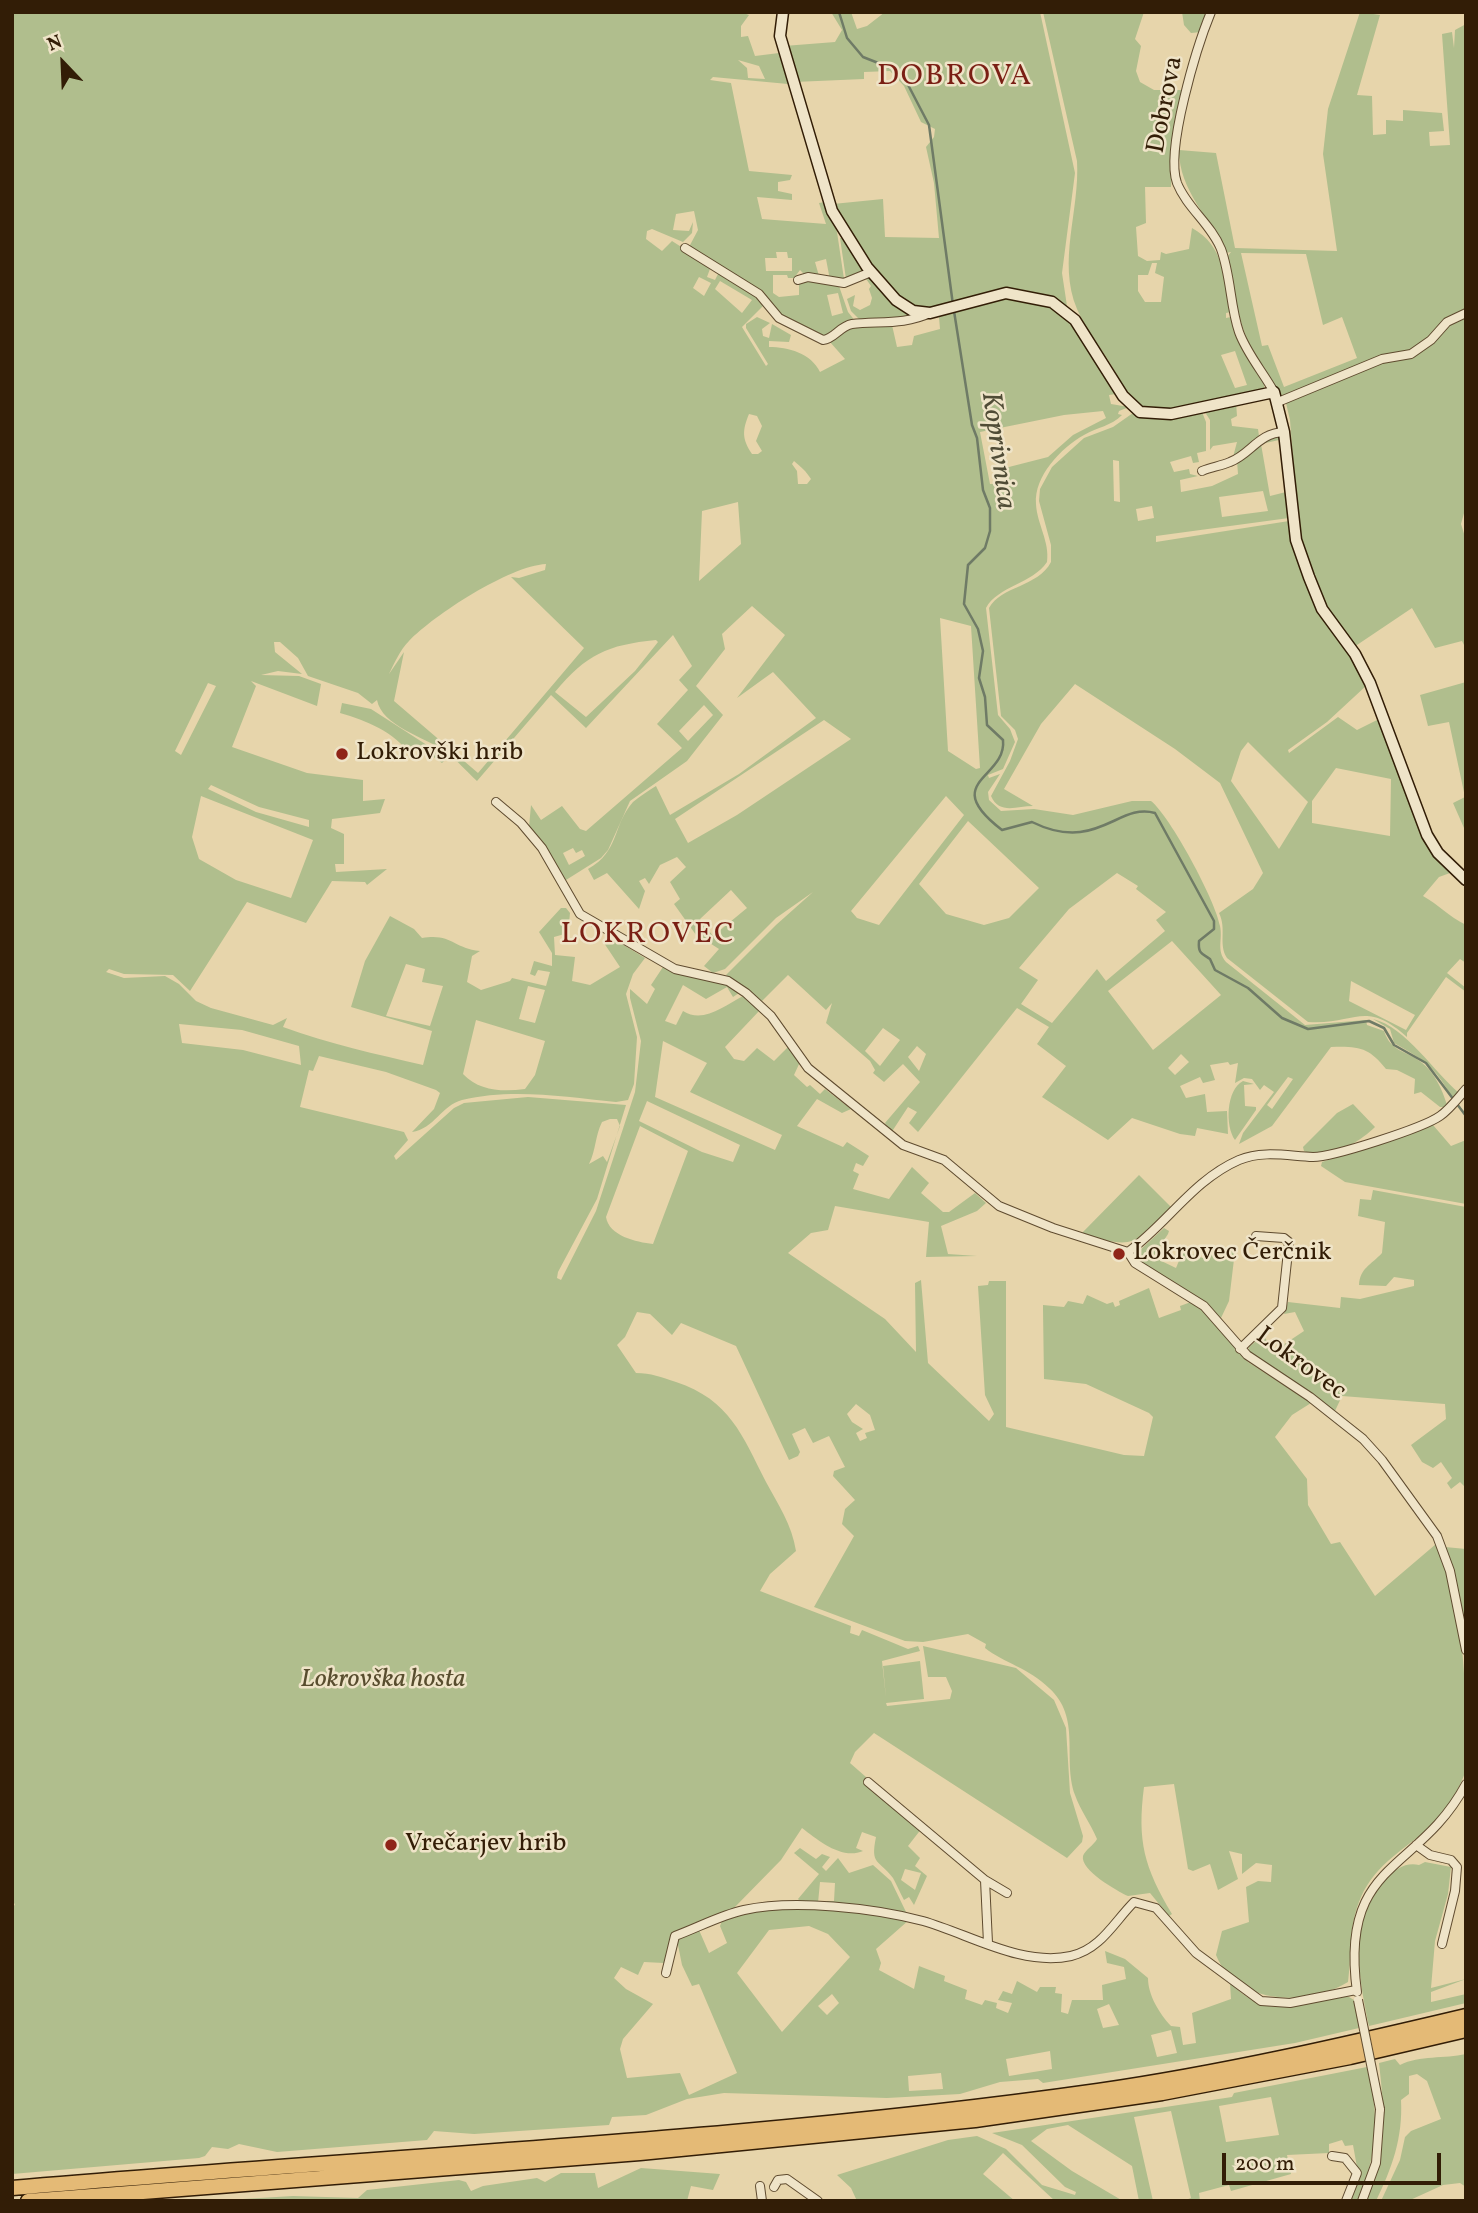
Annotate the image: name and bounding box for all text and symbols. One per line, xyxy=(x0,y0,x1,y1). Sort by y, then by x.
north arrow xyxy=(28,28,98,98)
text: N xyxy=(43,29,66,58)
street label: Dobrova xyxy=(1142,54,1192,156)
district label: DOBROVA xyxy=(878,60,1032,96)
water label: Koprivnica xyxy=(971,390,1021,512)
place label: Lokrovški hrib xyxy=(356,738,523,770)
marker: Lokrovški hrib xyxy=(334,746,350,762)
district label: LOKROVEC xyxy=(561,918,735,954)
place label: Lokrovec Čerčnik xyxy=(1133,1238,1332,1270)
marker: Lokrovec Čerčnik xyxy=(1111,1246,1127,1262)
street label: Lokrovec xyxy=(1249,1322,1351,1408)
park label: Lokrovška hosta xyxy=(301,1665,465,1697)
place label: Vrečarjev hrib xyxy=(405,1829,566,1861)
marker: Vrečarjev hrib xyxy=(383,1837,399,1853)
scale bar xyxy=(1226,2140,1445,2184)
text: 200 m xyxy=(1235,2150,1295,2179)

